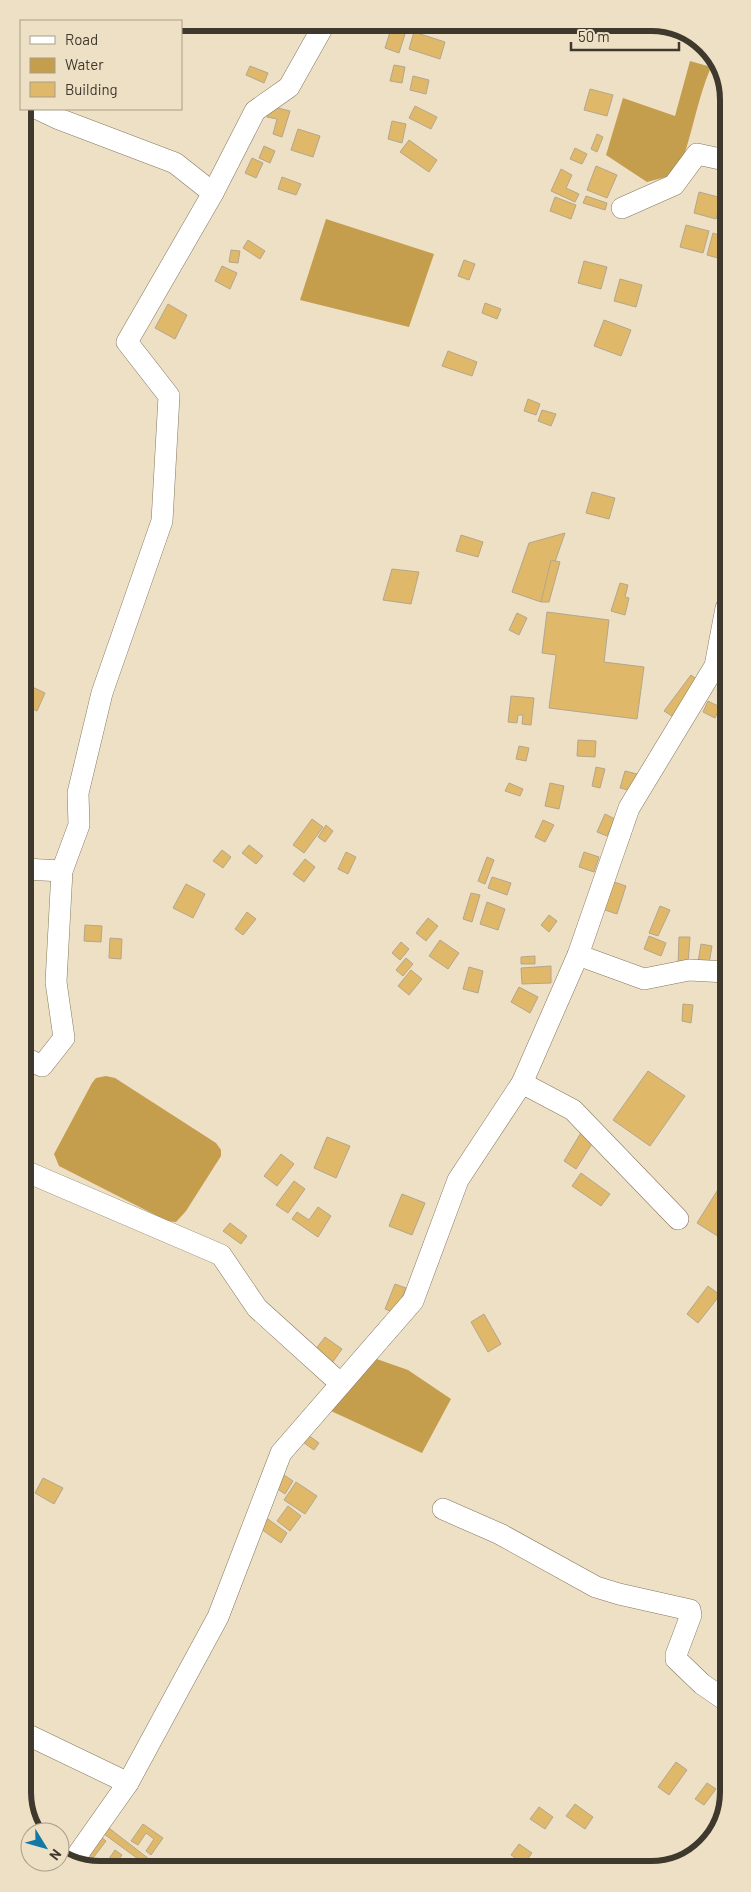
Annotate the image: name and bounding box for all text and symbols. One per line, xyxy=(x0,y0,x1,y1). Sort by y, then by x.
legend xyxy=(20,20,182,110)
scale bar xyxy=(571,20,678,52)
text: 50 m xyxy=(578,27,610,45)
text: Road xyxy=(65,30,98,48)
text: Water xyxy=(65,55,104,73)
text: Building xyxy=(65,80,118,98)
north arrow xyxy=(20,1822,70,1872)
text: N xyxy=(46,1846,65,1864)

